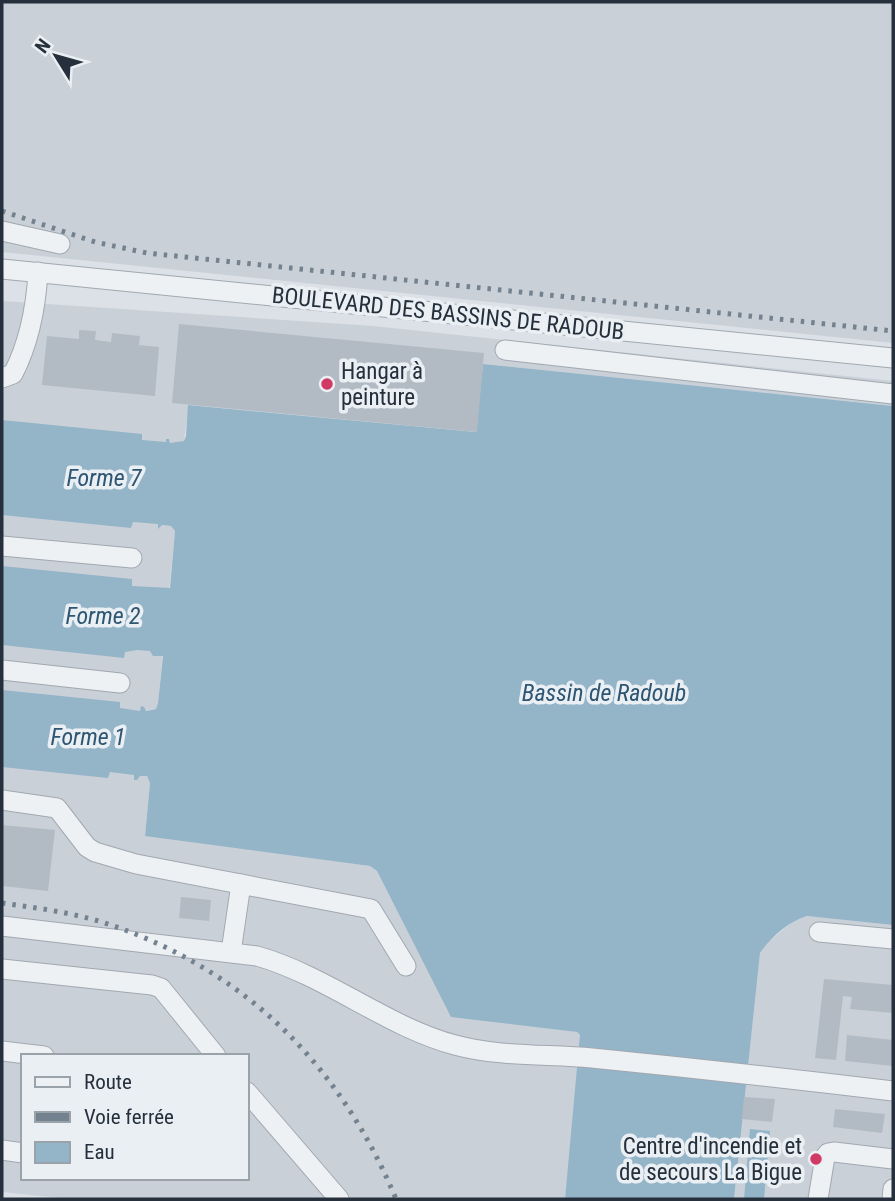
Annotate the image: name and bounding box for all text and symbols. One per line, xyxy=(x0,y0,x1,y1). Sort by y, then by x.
north arrow xyxy=(21,21,91,91)
text: N xyxy=(30,35,56,58)
street label: BOULEVARD DES BASSINS DE RADOUB xyxy=(271,282,625,345)
place label: Hangar à peinture xyxy=(341,358,423,411)
marker: Hangar à peinture xyxy=(319,376,335,392)
water label: Forme 7 xyxy=(66,464,143,492)
water label: Forme 2 xyxy=(65,602,141,630)
water label: Bassin de Radoub xyxy=(522,679,686,707)
water label: Forme 1 xyxy=(50,723,126,751)
legend xyxy=(21,1054,248,1180)
text: Route xyxy=(84,1070,132,1094)
text: Voie ferrée xyxy=(84,1105,174,1129)
place label: Centre d'incendie et de secours La Bigue xyxy=(619,1133,802,1186)
text: Eau xyxy=(84,1140,115,1164)
marker: Centre d'incendie et de secours La Bigue xyxy=(808,1151,824,1167)

